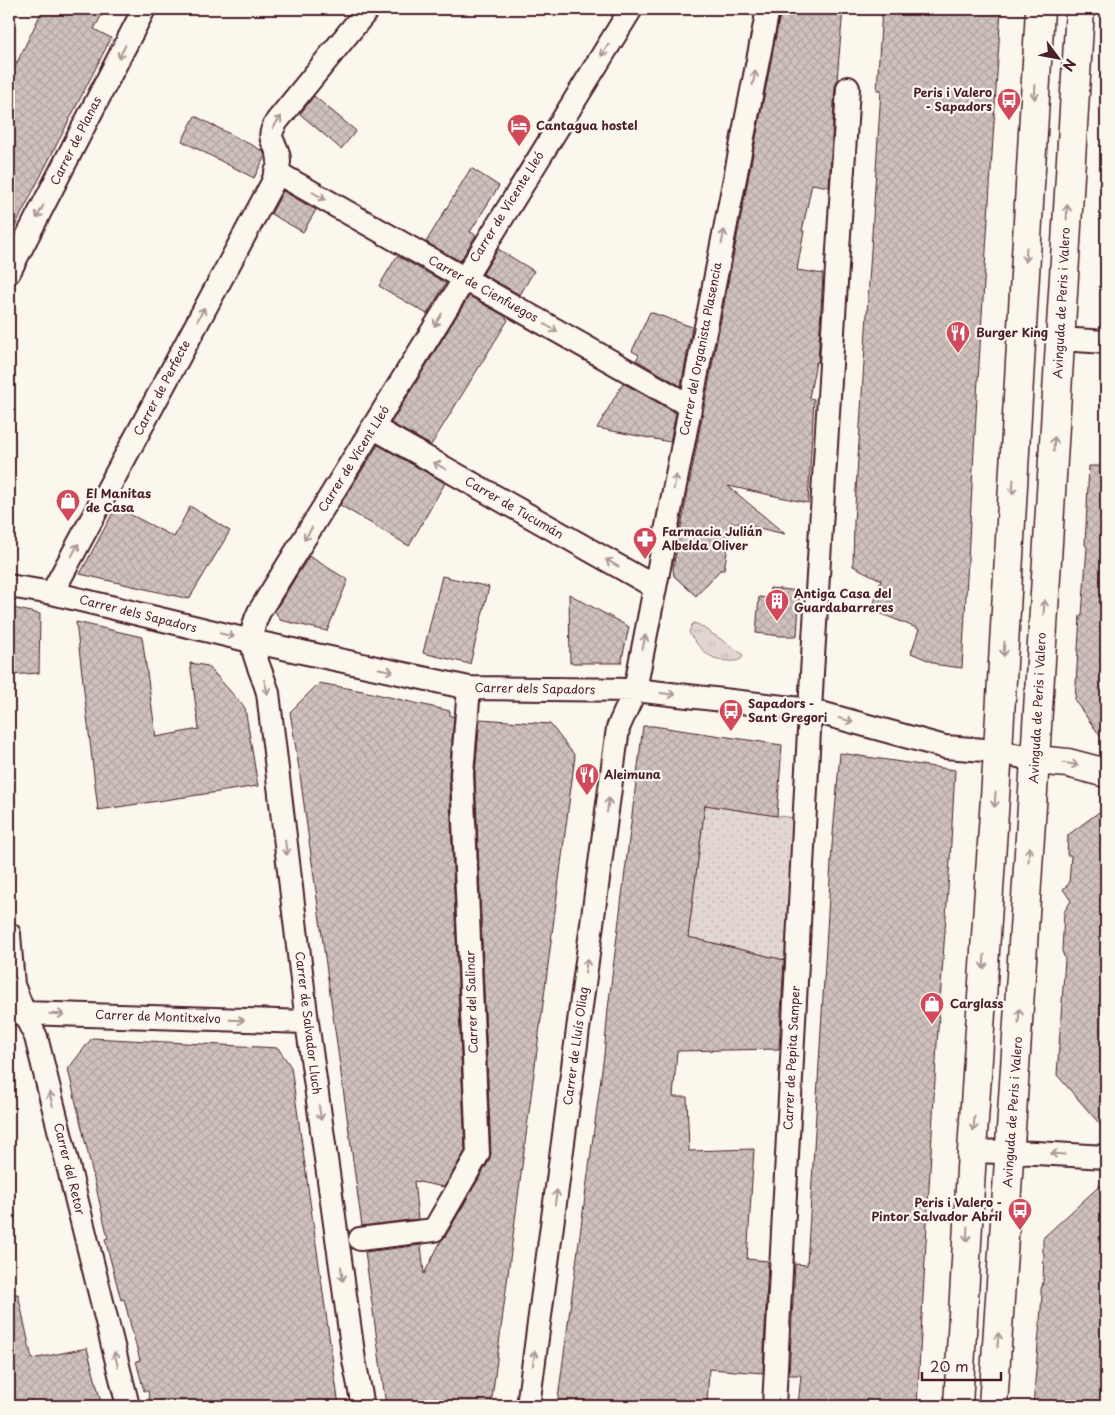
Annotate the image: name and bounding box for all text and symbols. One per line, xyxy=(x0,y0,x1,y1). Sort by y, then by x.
north arrow xyxy=(1032,32,1082,82)
one-way arrow xyxy=(599,43,609,57)
one-way arrow xyxy=(117,44,126,59)
text: N xyxy=(1058,55,1081,75)
one-way arrow xyxy=(750,70,759,86)
place label: Peris i Valero - Sapadors xyxy=(913,83,992,115)
one-way arrow xyxy=(1030,84,1039,100)
bus stop icon: Peris i Valero - Sapadors xyxy=(996,87,1022,121)
street label: Carrer de Planas xyxy=(45,93,105,188)
hotel icon: Cantagua hostel xyxy=(506,113,532,147)
one-way arrow xyxy=(272,115,282,129)
place label: Cantagua hostel xyxy=(536,116,637,134)
street label: Carrer de Vicente Lleó xyxy=(465,147,548,266)
one-way arrow xyxy=(311,191,326,201)
one-way arrow xyxy=(35,204,44,219)
one-way arrow xyxy=(1063,205,1072,221)
street label: Avinguda de Peris i Valero xyxy=(1048,227,1074,379)
one-way arrow xyxy=(719,230,728,246)
one-way arrow xyxy=(1021,246,1030,262)
street label: Carrer de Cienfuegos xyxy=(425,250,542,326)
street label: Carrer del Organista Plasencia xyxy=(674,260,726,437)
one-way arrow xyxy=(197,307,207,322)
one-way arrow xyxy=(433,313,443,327)
restaurant icon: Burger King xyxy=(945,320,971,354)
one-way arrow xyxy=(544,323,559,333)
place label: Burger King xyxy=(976,323,1048,341)
street label: Carrer de Perfecte xyxy=(128,336,194,439)
street label: Carrer de Vicent Lleó xyxy=(313,401,393,515)
one-way arrow xyxy=(1049,437,1058,453)
one-way arrow xyxy=(433,461,448,471)
street label: Carrer de Tucumán xyxy=(462,471,567,543)
one-way arrow xyxy=(671,475,680,491)
one-way arrow xyxy=(1009,478,1018,494)
place label: El Manitas de Casa xyxy=(86,484,151,516)
shop icon: El Manitas de Casa xyxy=(55,488,81,522)
place label: Farmacia Julián Albelda Oliver xyxy=(662,522,762,554)
one-way arrow xyxy=(302,526,312,540)
pharmacy icon: Farmacia Julián Albelda Oliver xyxy=(632,526,658,560)
one-way arrow xyxy=(71,543,80,558)
one-way arrow xyxy=(605,558,620,567)
place label: Antiga Casa del Guardabarreres xyxy=(794,584,894,616)
building icon: Antiga Casa del Guardabarreres xyxy=(764,588,790,622)
street label: Carrer dels Sapadors xyxy=(77,590,200,637)
one-way arrow xyxy=(1040,599,1049,615)
one-way arrow xyxy=(218,631,234,640)
street label: Avinguda de Peris i Valero xyxy=(1024,632,1050,784)
one-way arrow xyxy=(640,634,649,650)
one-way arrow xyxy=(999,640,1009,657)
one-way arrow xyxy=(377,666,393,675)
street label: Carrer dels Sapadors xyxy=(474,678,596,698)
one-way arrow xyxy=(262,679,271,695)
one-way arrow xyxy=(660,689,676,699)
place label: Sapadors - Sant Gregori xyxy=(748,694,828,726)
bus stop icon: Sapadors - Sant Gregori xyxy=(718,698,744,732)
one-way arrow xyxy=(838,715,854,725)
one-way arrow xyxy=(1063,759,1079,769)
restaurant icon: Aleimuna xyxy=(574,762,600,796)
place label: Aleimuna xyxy=(603,765,661,783)
one-way arrow xyxy=(990,791,1000,807)
one-way arrow xyxy=(603,798,613,814)
one-way arrow xyxy=(281,840,291,856)
one-way arrow xyxy=(1025,846,1034,862)
street label: Carrer de Salvador Lluch xyxy=(291,950,327,1095)
street label: Carrer del Salinar xyxy=(460,950,482,1054)
one-way arrow xyxy=(980,954,989,970)
one-way arrow xyxy=(581,959,591,975)
street label: Carrer de Lluís Oliag xyxy=(558,985,592,1106)
street label: Carrer de Pepita Samper xyxy=(778,985,804,1131)
shop icon: Carglass xyxy=(919,991,945,1025)
place label: Carglass xyxy=(950,994,1003,1012)
street label: Carrer de Montitxelvo xyxy=(95,1005,221,1027)
one-way arrow xyxy=(1015,1008,1024,1024)
one-way arrow xyxy=(49,1010,65,1019)
one-way arrow xyxy=(229,1015,245,1024)
street label: Avinguda de Peris i Valero xyxy=(998,1036,1026,1188)
one-way arrow xyxy=(46,1092,56,1108)
one-way arrow xyxy=(315,1105,325,1121)
one-way arrow xyxy=(969,1116,978,1132)
street label: Carrer del Retor xyxy=(50,1121,90,1217)
one-way arrow xyxy=(1051,1150,1067,1159)
one-way arrow xyxy=(551,1189,561,1205)
place label: Peris i Valero - Pintor Salvador Abril xyxy=(871,1193,1002,1225)
bus stop icon: Peris i Valero - Pintor Salvador Abril xyxy=(1007,1197,1033,1231)
one-way arrow xyxy=(963,1226,972,1242)
one-way arrow xyxy=(337,1266,347,1282)
one-way arrow xyxy=(993,1332,1002,1348)
one-way arrow xyxy=(529,1350,539,1366)
scale bar xyxy=(922,1350,1001,1382)
one-way arrow xyxy=(111,1351,120,1367)
text: 20 m xyxy=(930,1354,969,1377)

